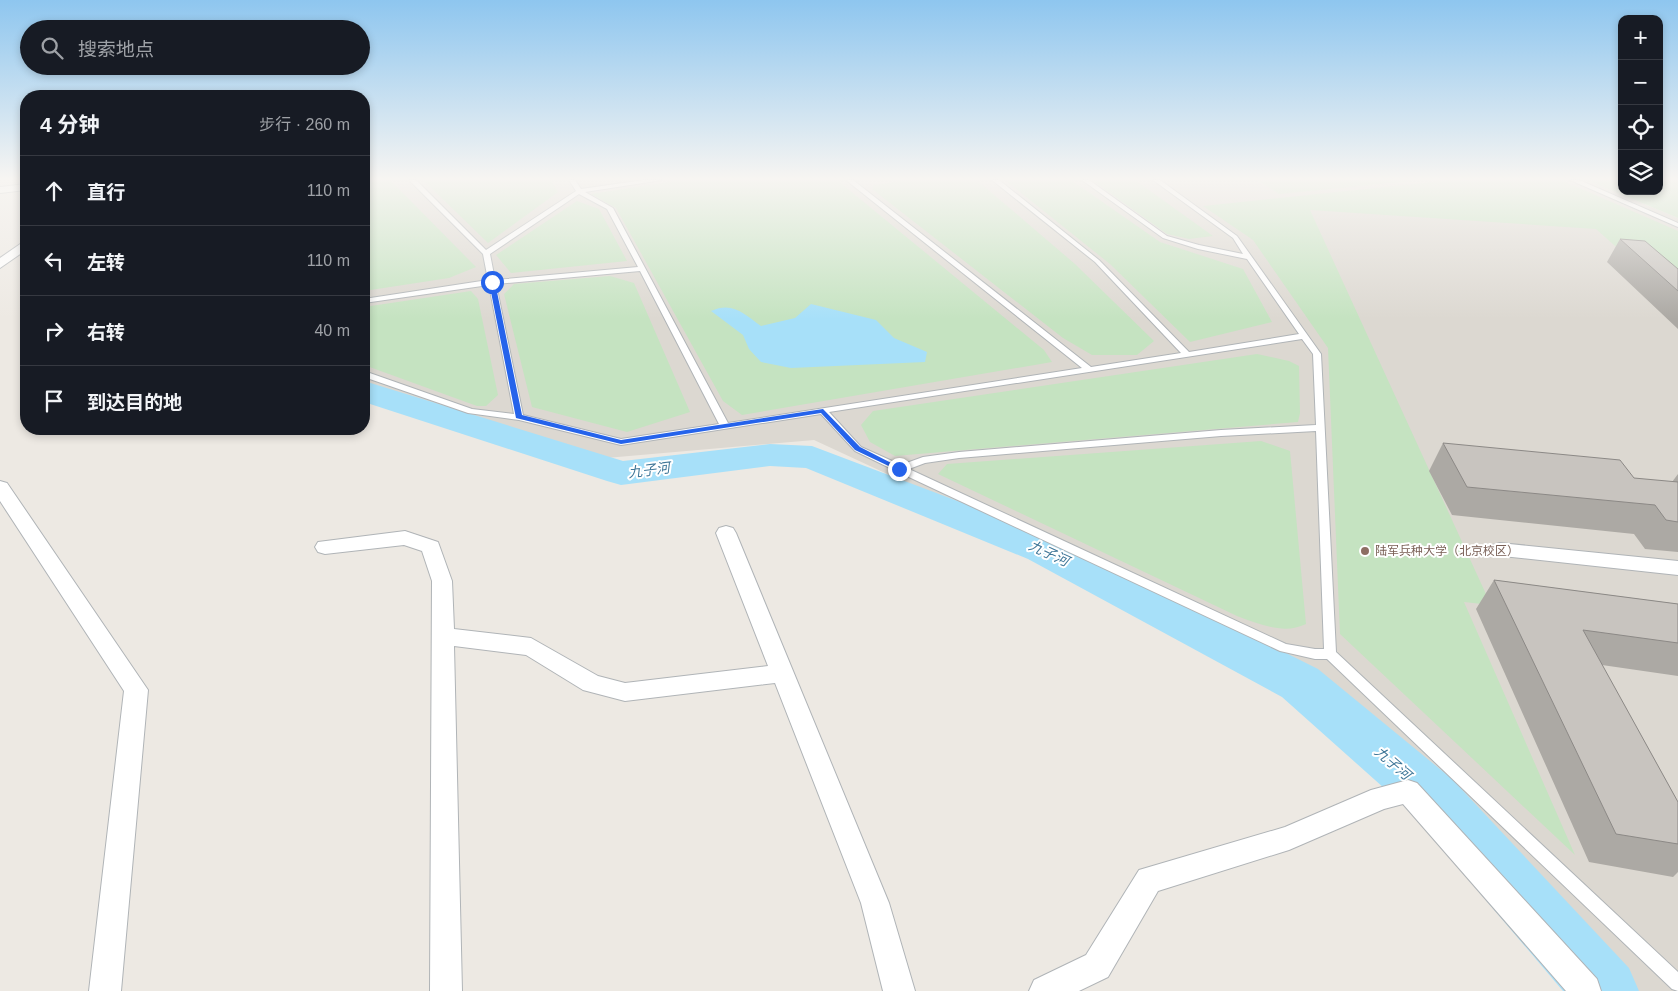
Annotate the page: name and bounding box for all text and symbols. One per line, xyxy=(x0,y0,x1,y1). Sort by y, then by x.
map controls xyxy=(1618,15,1663,195)
button: + xyxy=(1618,15,1663,60)
search box xyxy=(20,20,370,75)
icon: search xyxy=(38,34,66,62)
text: 搜索地点 xyxy=(78,39,154,60)
button: − xyxy=(1618,60,1663,105)
button: locate xyxy=(1618,105,1663,150)
text: 4 分钟 xyxy=(40,113,100,136)
text: 步行 · 260 m xyxy=(259,116,350,133)
button: layers xyxy=(1618,150,1663,195)
icon: ahead xyxy=(40,177,68,205)
text: 直行 xyxy=(87,182,125,203)
text: 110 m xyxy=(307,182,350,199)
icon: left xyxy=(40,247,68,275)
text: 左转 xyxy=(87,252,125,273)
text: 110 m xyxy=(307,252,350,269)
route start xyxy=(481,271,504,294)
icon: right xyxy=(40,317,68,345)
text: 右转 xyxy=(87,322,125,343)
text: 40 m xyxy=(314,322,350,339)
icon: arrive xyxy=(40,387,68,415)
text: 到达目的地 xyxy=(87,392,182,413)
route end xyxy=(888,458,911,481)
water label: 九子河 xyxy=(627,459,674,480)
water label: 九子河 xyxy=(1027,537,1074,570)
place label: 陆军兵种大学（北京校区） xyxy=(1375,544,1519,558)
marker: 陆军兵种大学（北京校区） xyxy=(1359,545,1371,557)
water label: 九子河 xyxy=(1372,743,1416,785)

